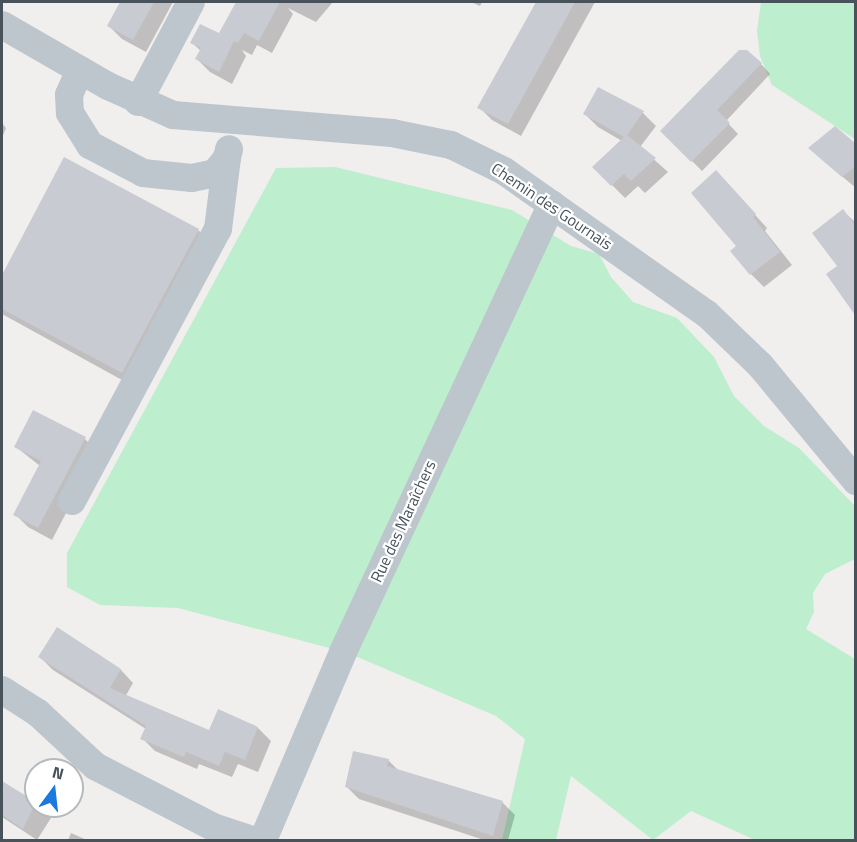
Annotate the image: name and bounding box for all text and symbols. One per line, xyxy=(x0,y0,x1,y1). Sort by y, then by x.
street label: Chemin des Gournais xyxy=(488,158,616,254)
street label: Rue des Maraîchers xyxy=(366,457,440,585)
north arrow xyxy=(24,758,84,818)
text: N xyxy=(50,760,67,786)

